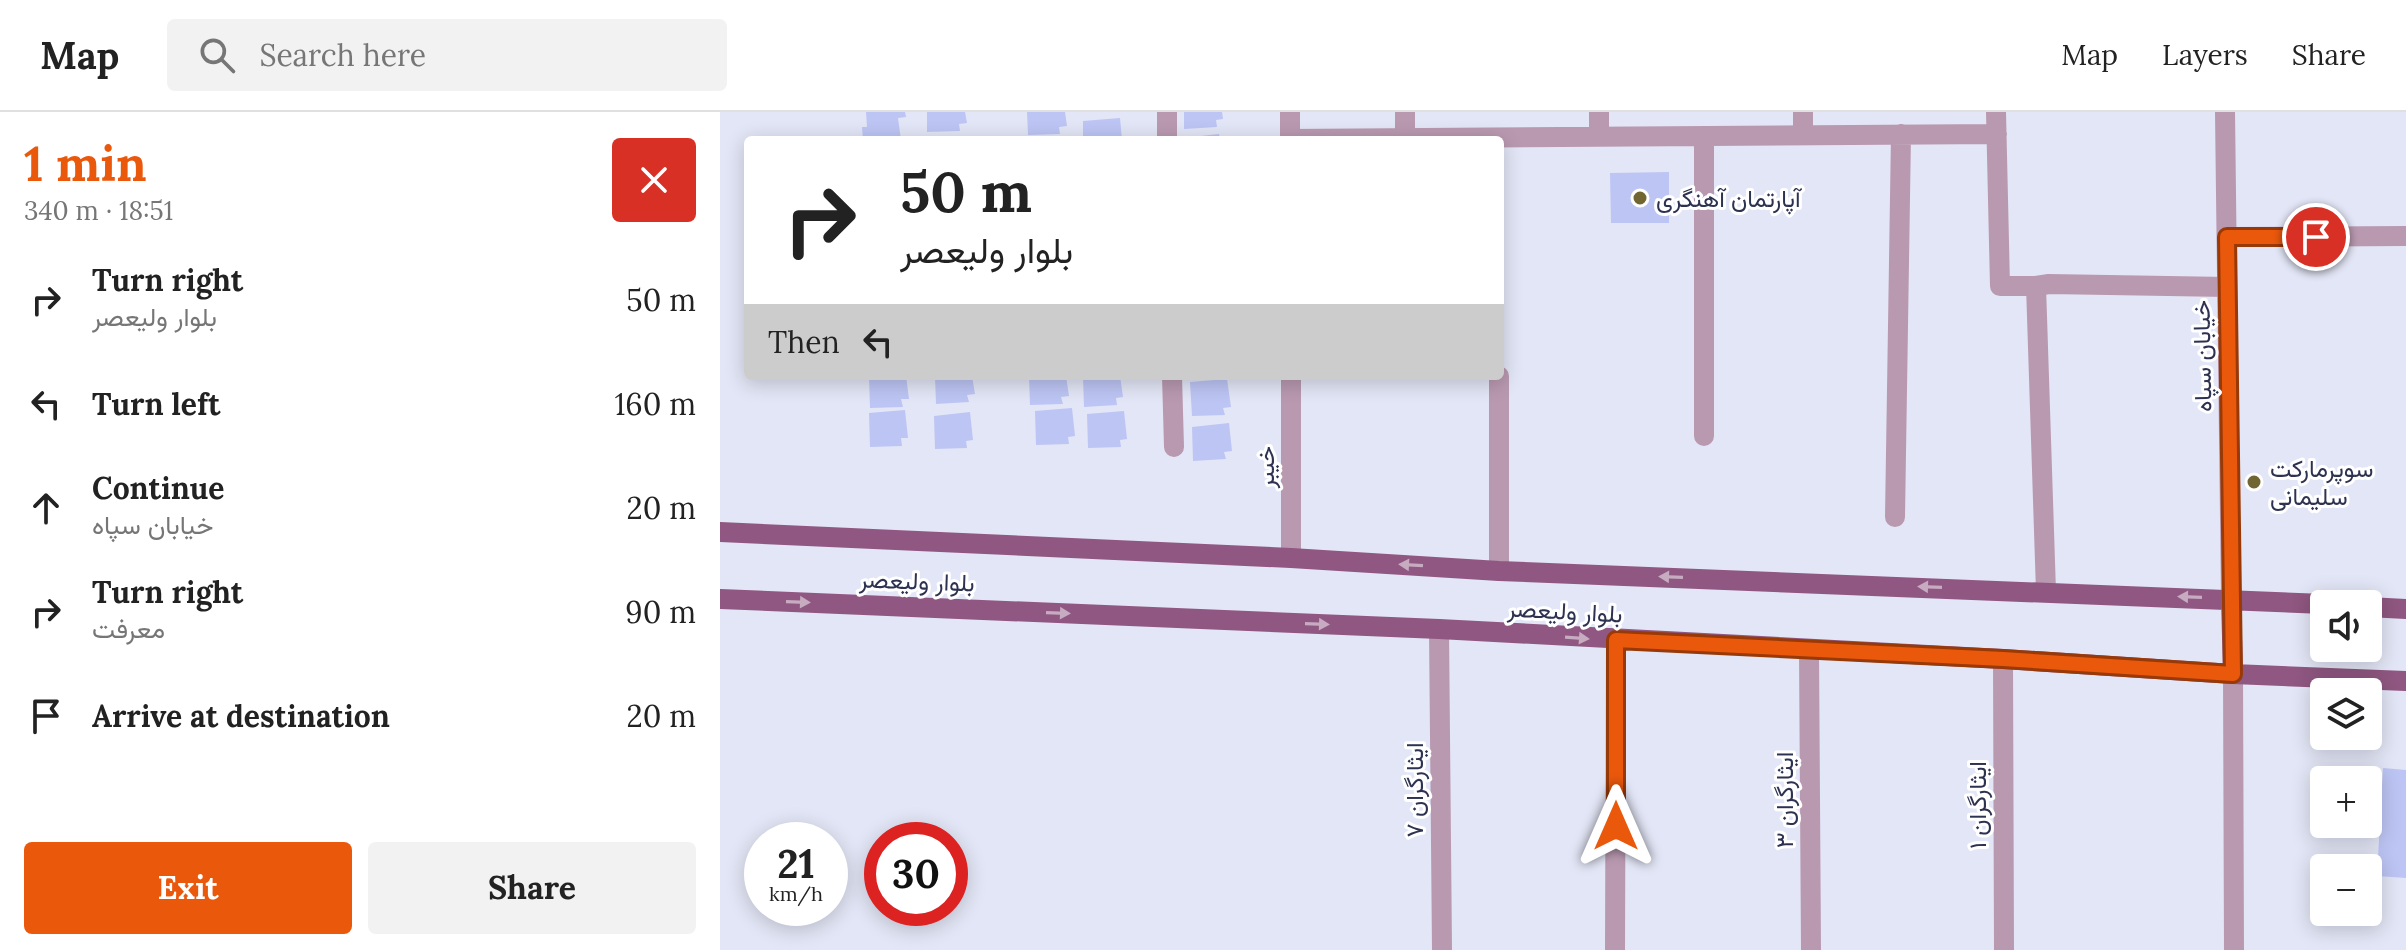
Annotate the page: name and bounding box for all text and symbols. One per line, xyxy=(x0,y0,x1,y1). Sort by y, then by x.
search box xyxy=(167,19,727,91)
text: Map xyxy=(40,31,119,79)
icon: search xyxy=(195,33,239,77)
text: Search here xyxy=(259,36,426,74)
text: Map xyxy=(2061,37,2118,73)
text: Layers xyxy=(2162,37,2248,73)
text: Share xyxy=(2292,37,2366,73)
text: 1 min xyxy=(24,133,147,194)
button: close xyxy=(612,138,696,222)
text: 50 m xyxy=(900,156,1032,227)
icon: right xyxy=(768,168,872,272)
place label: آپارتمان آهنگری xyxy=(1656,183,1803,215)
marker: آپارتمان آهنگری xyxy=(1631,189,1649,207)
text: 340 m · 18:51 xyxy=(24,194,173,227)
pin xyxy=(2282,203,2350,271)
icon: arrive xyxy=(2294,215,2338,259)
text: بلوار ولیعصر xyxy=(900,227,1073,273)
text: Turn right xyxy=(92,261,243,299)
icon: right xyxy=(24,278,68,322)
text: 50 m xyxy=(626,281,696,319)
text: بلوار ولیعصر xyxy=(92,300,217,333)
street label: خیابان سپاه xyxy=(2186,300,2219,412)
icon: left xyxy=(856,320,900,364)
text: Then xyxy=(768,323,840,361)
icon: left xyxy=(24,382,68,426)
text: Turn left xyxy=(92,385,220,423)
text: 160 m xyxy=(614,385,696,423)
street label: خیبر xyxy=(1250,446,1281,489)
place label: سوپرمارکت سلیمانی xyxy=(2270,453,2373,512)
text: Continue xyxy=(92,469,224,507)
marker: سوپرمارکت سلیمانی xyxy=(2245,473,2263,491)
icon: ahead xyxy=(24,486,68,530)
text: 20 m xyxy=(627,489,696,527)
text: خیابان سپاه xyxy=(92,508,213,541)
one-way arrow xyxy=(1398,558,1423,571)
street label: بلوار ولیعصر xyxy=(858,563,975,599)
one-way arrow xyxy=(1658,571,1683,584)
text: Turn right xyxy=(92,573,243,611)
one-way arrow xyxy=(1917,581,1942,594)
icon: right xyxy=(24,590,68,634)
map controls xyxy=(2310,590,2382,926)
button: sound xyxy=(2310,590,2382,662)
one-way arrow xyxy=(2177,591,2202,604)
street label: بلوار ولیعصر xyxy=(1506,592,1623,629)
text: 90 m xyxy=(625,593,696,631)
one-way arrow xyxy=(786,596,811,609)
one-way arrow xyxy=(1046,607,1071,620)
text: معرفت xyxy=(92,612,165,645)
one-way arrow xyxy=(1305,618,1330,631)
one-way arrow xyxy=(1565,632,1590,645)
button: layers xyxy=(2310,678,2382,750)
icon: arrive xyxy=(24,694,68,738)
text: Arrive at destination xyxy=(92,697,390,735)
text: 20 m xyxy=(627,697,696,735)
street label: ایثارگران ۷ xyxy=(1399,742,1430,838)
street label: ایثارگران ۳ xyxy=(1769,752,1800,848)
street label: ایثارگران ۱ xyxy=(1962,761,1993,849)
button: + xyxy=(2310,766,2382,838)
position arrow xyxy=(1574,784,1658,868)
speed limit sign: 30 xyxy=(864,822,968,926)
text: 21 xyxy=(777,838,815,889)
button: Exit xyxy=(24,842,352,934)
button: Share xyxy=(368,842,696,934)
button: − xyxy=(2310,854,2382,926)
text: km/h xyxy=(769,881,823,906)

